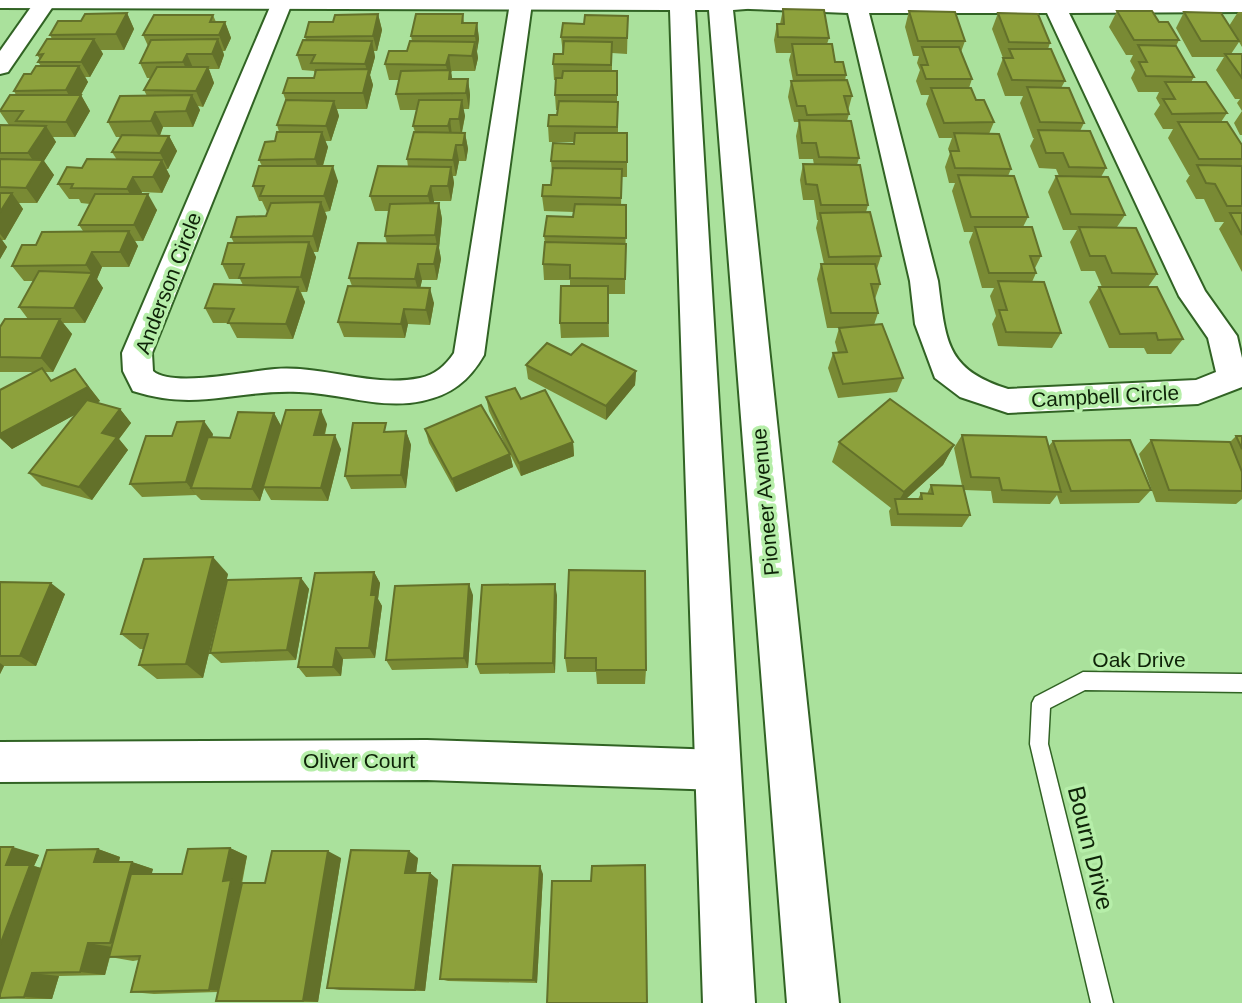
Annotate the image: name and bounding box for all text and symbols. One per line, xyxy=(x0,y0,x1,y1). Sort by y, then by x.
street label: Anderson Circle xyxy=(130,209,206,357)
street label: Campbell Circle xyxy=(1030,381,1180,411)
street label: Pioneer Avenue xyxy=(747,427,783,577)
street label: Oak Drive xyxy=(1092,648,1186,671)
street label: Oliver Court xyxy=(303,749,415,772)
street label: Bourn Drive xyxy=(1063,783,1119,913)

